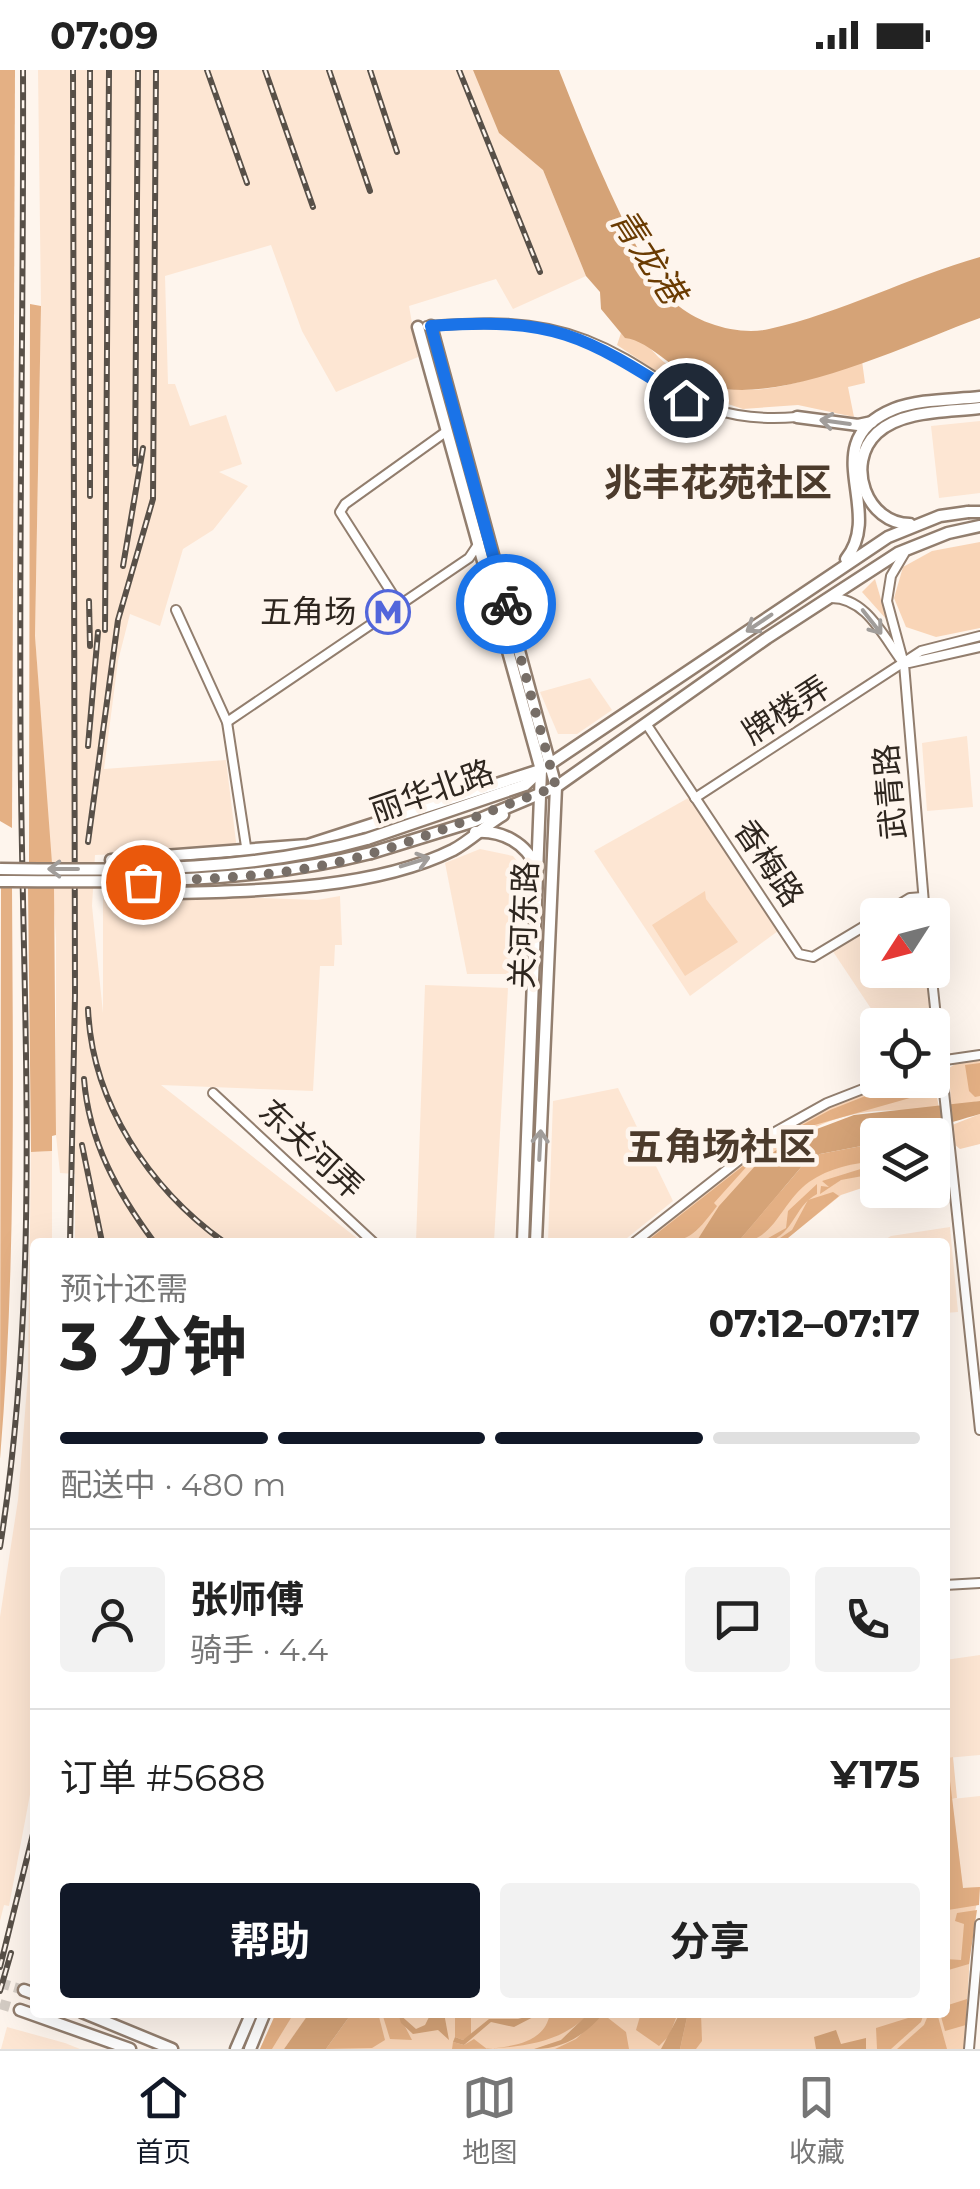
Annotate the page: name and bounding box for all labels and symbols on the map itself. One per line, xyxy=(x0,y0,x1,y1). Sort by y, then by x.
water label: 青龙港 xyxy=(602,200,698,316)
pin xyxy=(644,358,729,443)
one-way arrow xyxy=(820,413,852,431)
district label: 兆丰花苑社区 xyxy=(604,459,832,506)
courier xyxy=(456,554,556,654)
metro station icon: 五角场 xyxy=(365,589,411,635)
place label: 五角场 xyxy=(260,592,356,631)
one-way arrow xyxy=(862,608,883,635)
one-way arrow xyxy=(745,612,773,633)
street label: 牌楼弄 xyxy=(735,667,837,752)
street label: 武青路 xyxy=(866,743,913,842)
street label: 丽华北路 xyxy=(365,751,499,830)
street label: 香梅路 xyxy=(726,812,812,913)
pin xyxy=(101,840,186,925)
one-way arrow xyxy=(399,852,430,870)
one-way arrow xyxy=(47,860,80,878)
street label: 关河东路 xyxy=(502,860,545,990)
north arrow xyxy=(860,898,950,988)
street label: 东关河弄 xyxy=(251,1091,371,1207)
district label: 五角场社区 xyxy=(626,1123,816,1170)
one-way arrow xyxy=(531,1130,550,1162)

